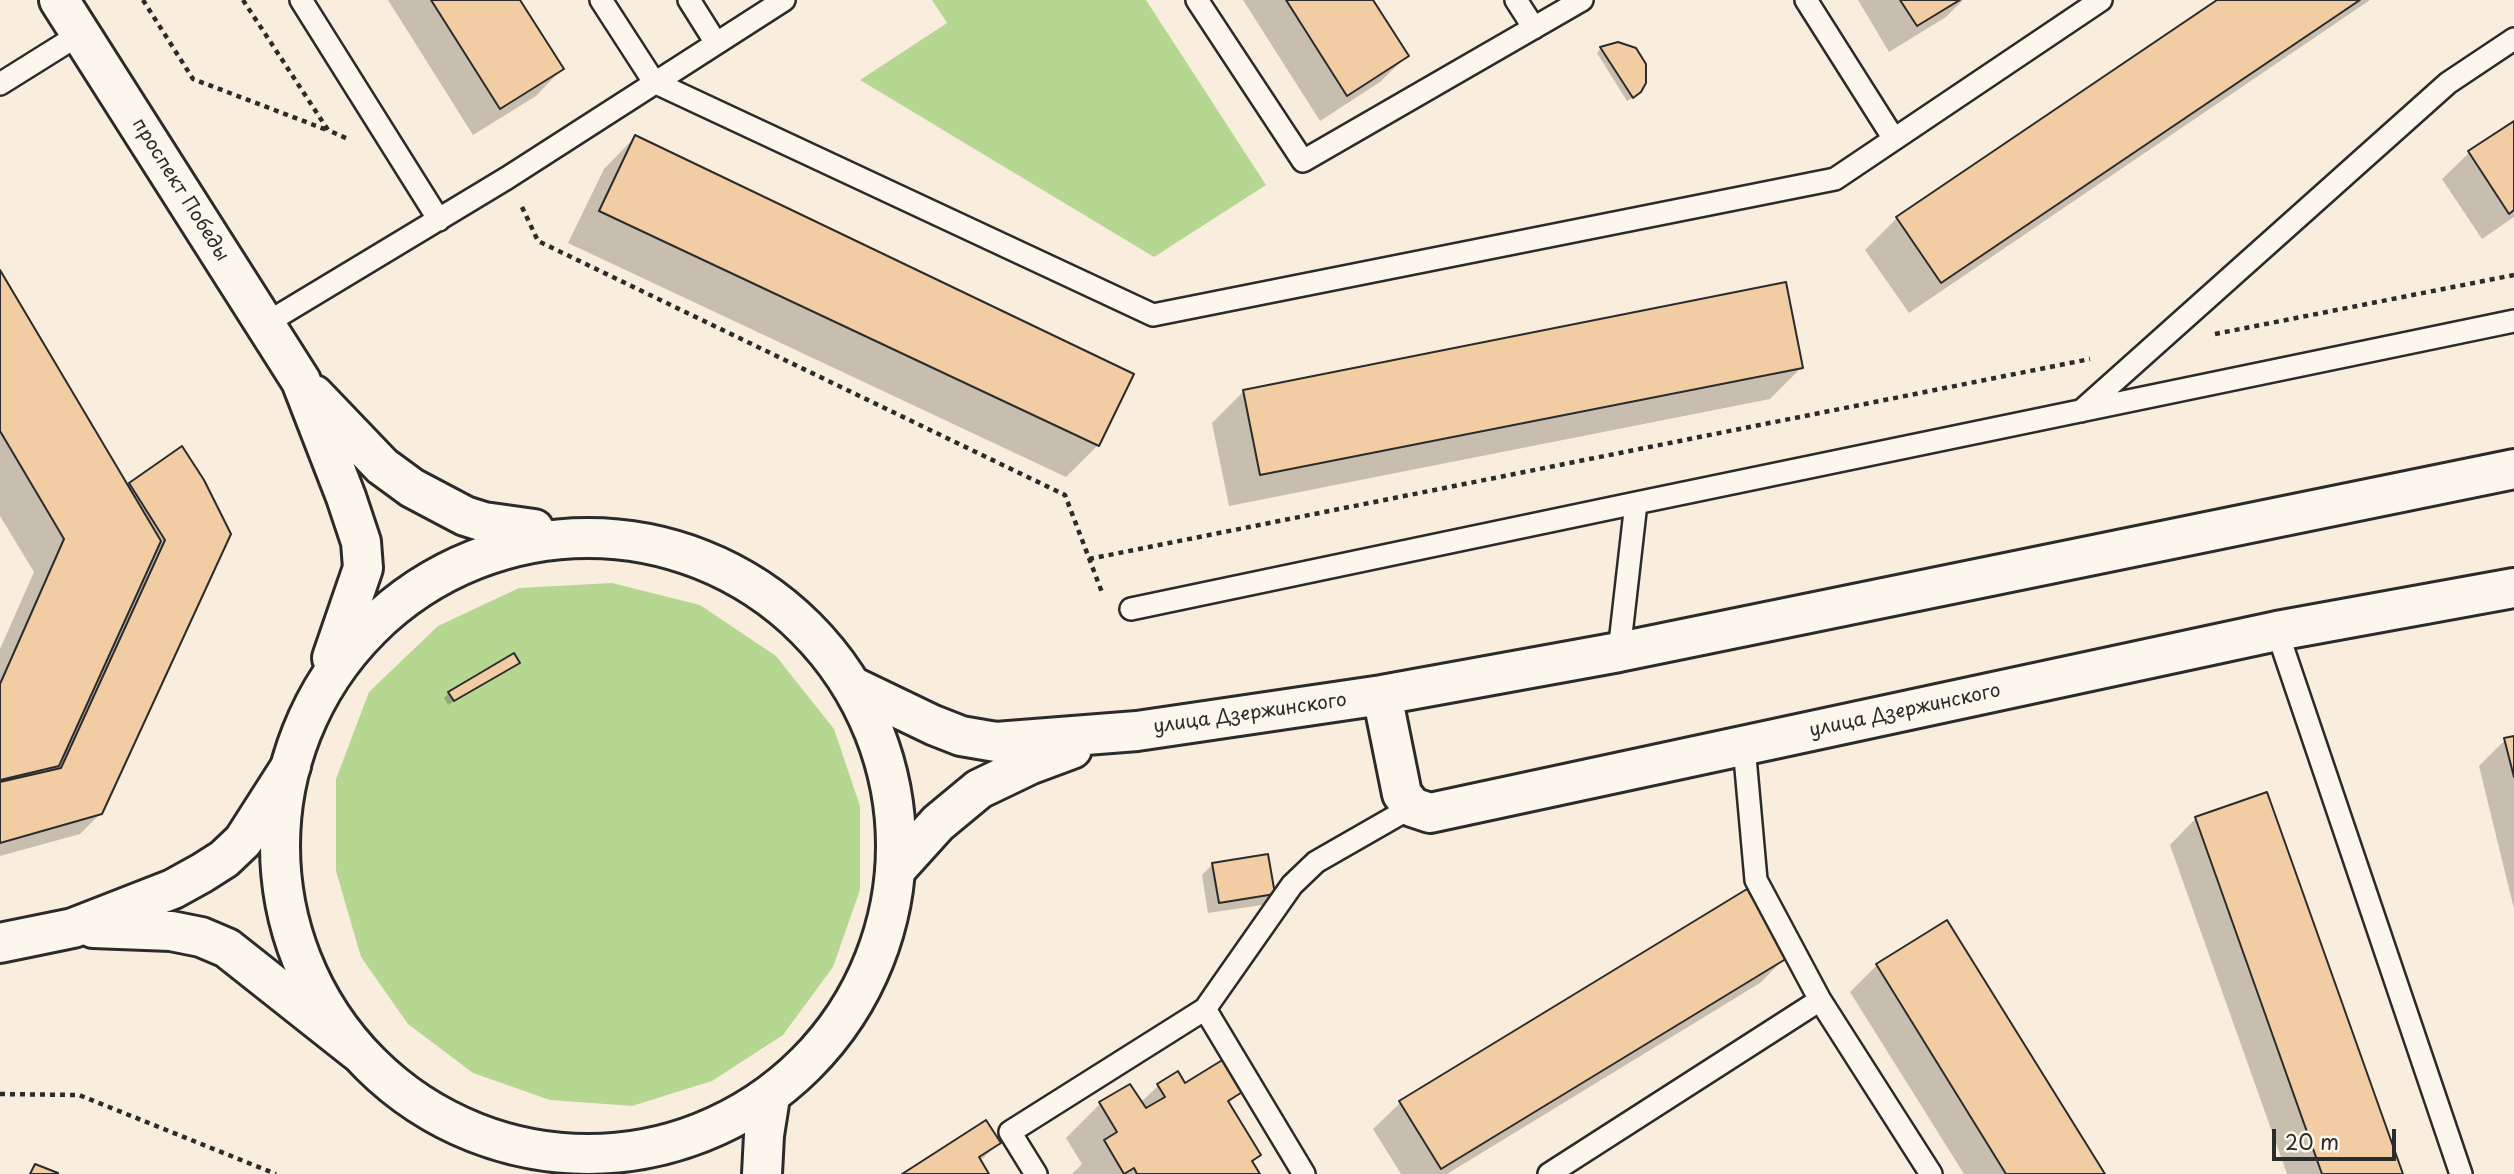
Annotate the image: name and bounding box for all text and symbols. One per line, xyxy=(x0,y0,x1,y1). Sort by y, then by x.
street label: проспект Победы xyxy=(127,114,233,266)
street label: улица Дзержинского xyxy=(1807,680,2003,742)
street label: улица Дзержинского xyxy=(1152,689,1348,739)
scale bar xyxy=(2276,1114,2400,1158)
text: 20 m xyxy=(2285,1125,2339,1157)

